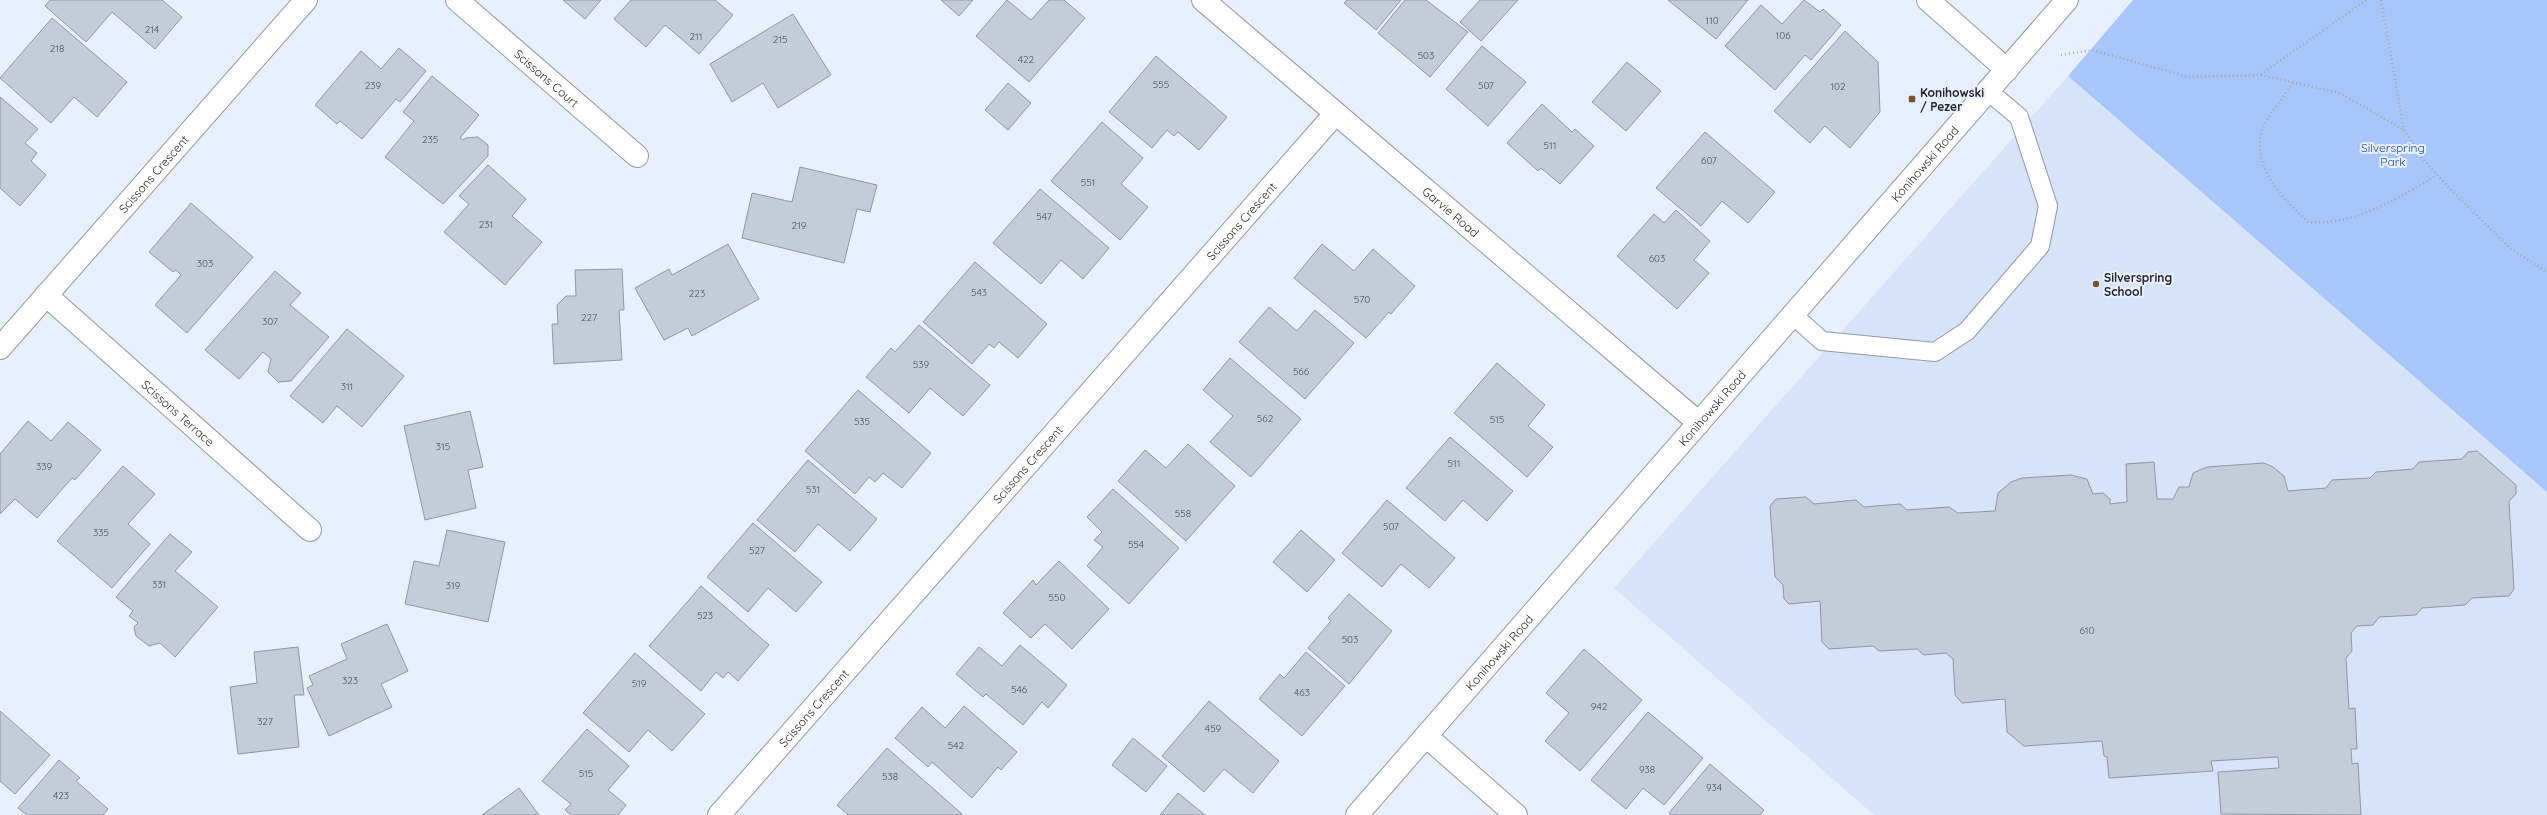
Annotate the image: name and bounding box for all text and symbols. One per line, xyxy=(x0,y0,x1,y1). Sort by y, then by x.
house number: 110 xyxy=(1705,14,1719,27)
house number: 214 xyxy=(145,23,159,36)
house number: 106 xyxy=(1775,29,1791,42)
house number: 211 xyxy=(690,30,702,43)
house number: 215 xyxy=(773,33,787,46)
house number: 218 xyxy=(50,42,64,55)
street label: Scissons Court xyxy=(512,46,582,110)
house number: 503 xyxy=(1418,49,1434,62)
house number: 422 xyxy=(1018,53,1035,66)
house number: 555 xyxy=(1153,78,1169,91)
house number: 239 xyxy=(365,79,382,92)
house number: 507 xyxy=(1478,79,1494,92)
house number: 102 xyxy=(1830,80,1846,93)
place label: Konihowski / Pezer xyxy=(1920,85,1984,114)
marker: Konihowski / Pezer xyxy=(1907,94,1917,104)
street label: Konihowski Road xyxy=(1888,123,1962,204)
street label: Scissons Crescent xyxy=(115,132,191,216)
house number: 235 xyxy=(422,133,438,146)
house number: 511 xyxy=(1544,139,1556,152)
park label: Silverspring Park xyxy=(2361,140,2425,169)
house number: 607 xyxy=(1701,154,1717,167)
house number: 551 xyxy=(1081,176,1095,189)
street label: Scissons Crescent xyxy=(1203,179,1279,263)
street label: Garvie Road xyxy=(1420,183,1482,240)
house number: 547 xyxy=(1036,210,1052,223)
house number: 231 xyxy=(479,218,493,231)
house number: 219 xyxy=(792,219,807,232)
house number: 603 xyxy=(1649,252,1665,265)
house number: 303 xyxy=(197,257,213,270)
place label: Silverspring School xyxy=(2104,270,2172,299)
marker: Silverspring School xyxy=(2091,279,2101,289)
house number: 543 xyxy=(971,286,987,299)
house number: 223 xyxy=(689,287,705,300)
house number: 570 xyxy=(1354,293,1370,306)
house number: 227 xyxy=(581,311,597,324)
house number: 307 xyxy=(262,315,278,328)
house number: 539 xyxy=(913,358,930,371)
house number: 566 xyxy=(1293,365,1310,378)
street label: Konihowski Road xyxy=(1675,367,1749,449)
street label: Scissons Terrace xyxy=(139,377,218,449)
house number: 311 xyxy=(341,380,353,393)
house number: 562 xyxy=(1257,412,1274,425)
house number: 515 xyxy=(1490,413,1504,426)
house number: 535 xyxy=(854,415,870,428)
street label: Scissons Crescent xyxy=(989,422,1065,506)
house number: 315 xyxy=(436,440,450,453)
house number: 511 xyxy=(1448,457,1460,470)
house number: 339 xyxy=(36,460,52,473)
house number: 531 xyxy=(806,483,820,496)
house number: 558 xyxy=(1175,507,1191,520)
house number: 507 xyxy=(1383,520,1399,533)
house number: 335 xyxy=(93,526,109,539)
house number: 554 xyxy=(1128,538,1144,551)
house number: 527 xyxy=(749,544,765,557)
house number: 331 xyxy=(152,578,166,591)
house number: 319 xyxy=(446,579,461,592)
house number: 550 xyxy=(1049,591,1065,604)
house number: 523 xyxy=(697,609,713,622)
street label: Konihowski Road xyxy=(1462,611,1536,693)
house number: 610 xyxy=(2080,624,2095,637)
house number: 503 xyxy=(1342,633,1358,646)
street label: Scissons Crescent xyxy=(775,666,852,750)
house number: 323 xyxy=(342,674,358,687)
house number: 519 xyxy=(632,677,647,690)
house number: 546 xyxy=(1011,683,1028,696)
house number: 463 xyxy=(1294,686,1310,699)
house number: 942 xyxy=(1591,700,1608,713)
house number: 327 xyxy=(257,715,273,728)
house number: 459 xyxy=(1205,722,1222,735)
house number: 542 xyxy=(948,739,965,752)
house number: 938 xyxy=(1639,763,1655,776)
house number: 515 xyxy=(579,767,593,780)
house number: 538 xyxy=(882,770,898,783)
house number: 934 xyxy=(1706,781,1722,794)
house number: 423 xyxy=(53,789,69,802)

